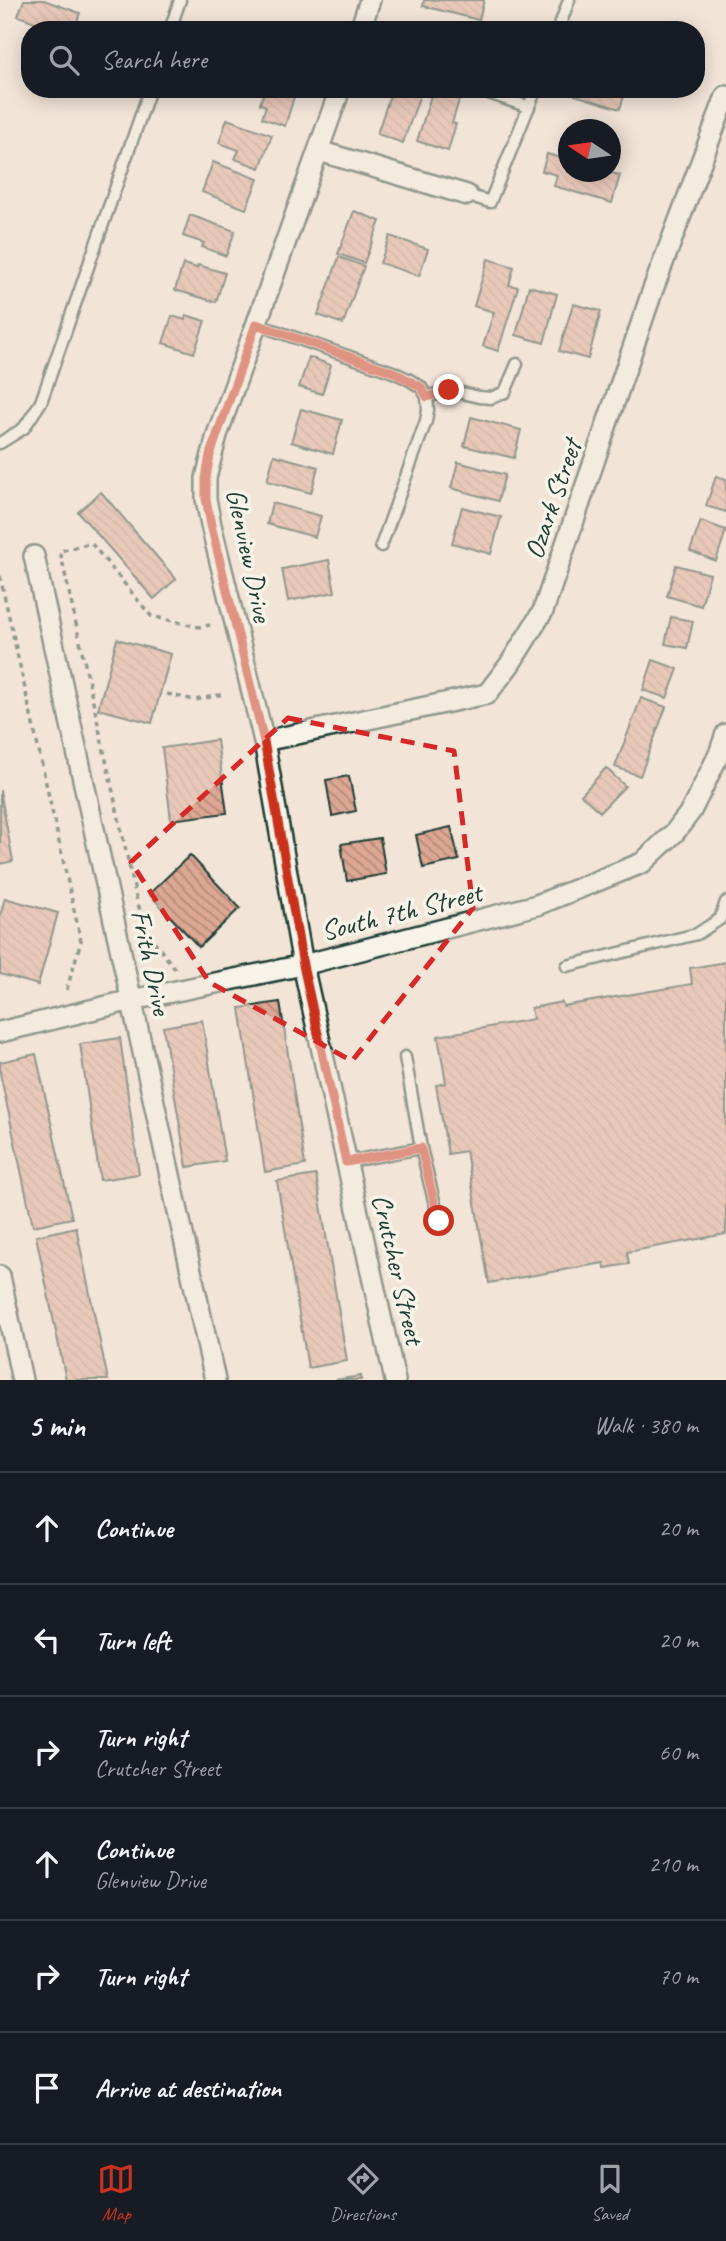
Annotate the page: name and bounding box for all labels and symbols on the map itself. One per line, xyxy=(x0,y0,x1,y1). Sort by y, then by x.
north arrow xyxy=(558,119,621,182)
route end xyxy=(433,374,464,405)
street label: Ozark Street xyxy=(516,431,590,563)
street label: Glenview Drive xyxy=(218,485,281,627)
street label: South 7th Street xyxy=(317,874,488,948)
street label: Frith Drive xyxy=(123,906,180,1020)
street label: Crutcher Street xyxy=(364,1191,433,1350)
route start xyxy=(423,1205,454,1236)

